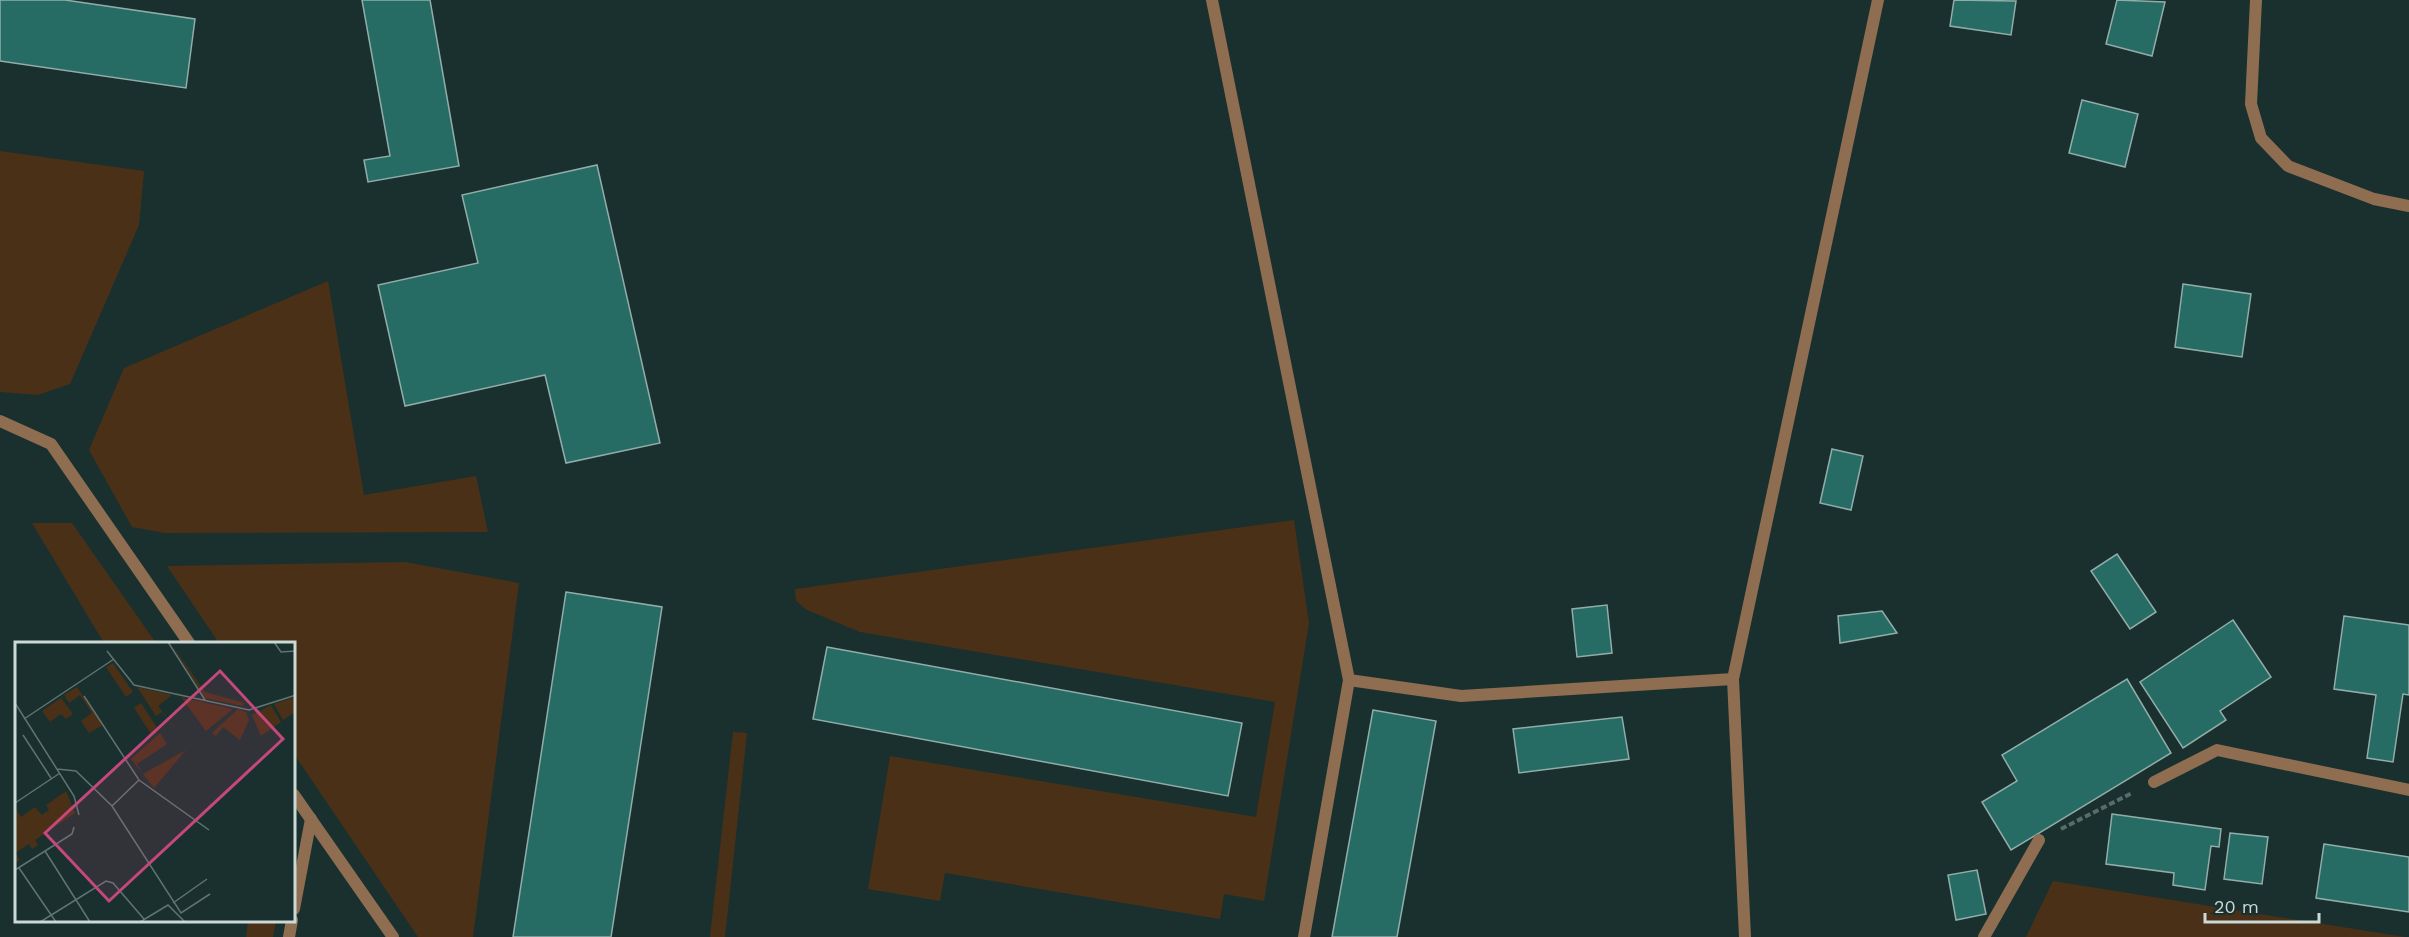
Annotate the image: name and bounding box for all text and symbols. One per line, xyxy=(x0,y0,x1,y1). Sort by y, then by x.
inset map xyxy=(15,642,296,922)
scale bar xyxy=(2205,886,2319,924)
text: 20 m xyxy=(2214,896,2259,917)

